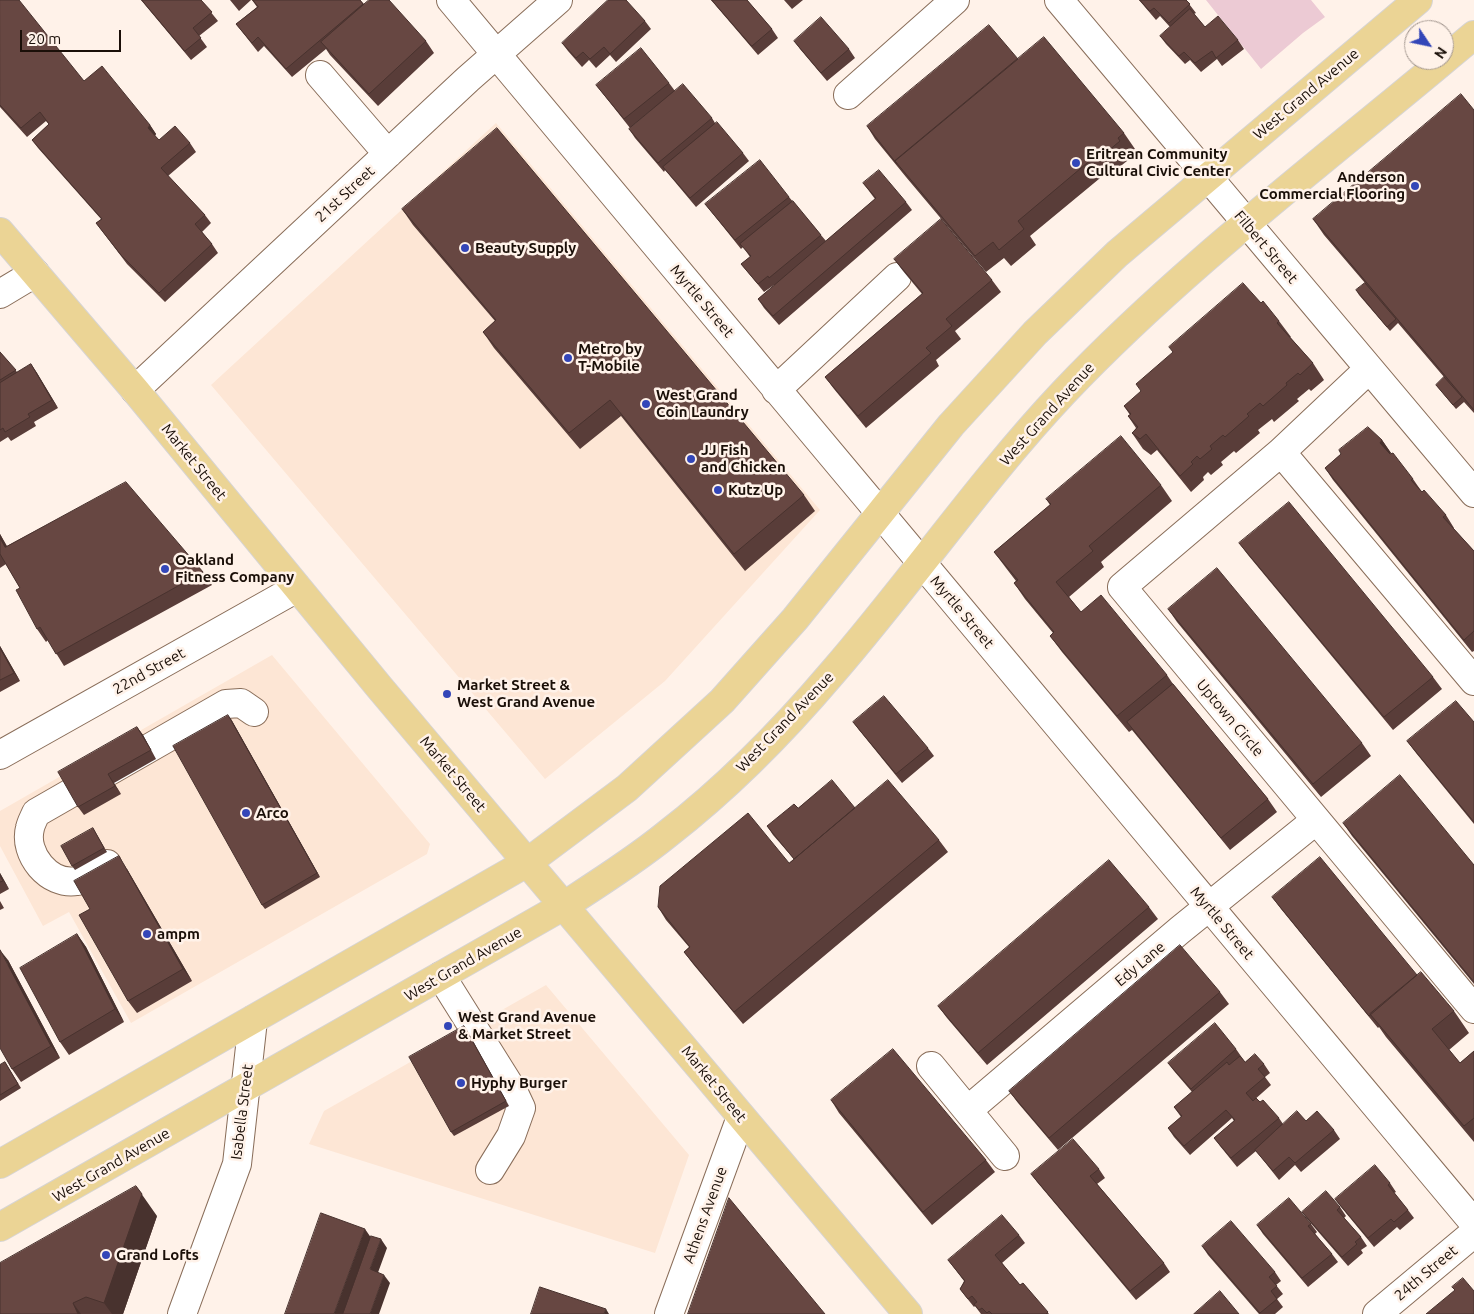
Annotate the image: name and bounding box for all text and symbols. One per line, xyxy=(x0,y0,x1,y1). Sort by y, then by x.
scale bar xyxy=(22,20,124,52)
north arrow xyxy=(1404,20,1454,70)
text: 20 m xyxy=(28,30,61,47)
text: N xyxy=(1431,44,1450,62)
street label: West Grand Avenue xyxy=(1250,45,1362,143)
place label: Eritrean Community Cultural Civic Center xyxy=(1086,145,1231,180)
marker: Eritrean Community Cultural Civic Center xyxy=(1070,157,1082,169)
street label: 21st Street xyxy=(312,162,378,226)
place label: Anderson Commercial Flooring xyxy=(1259,168,1405,203)
marker: Anderson Commercial Flooring xyxy=(1409,180,1421,192)
street label: Filbert Street xyxy=(1230,207,1302,287)
place label: Beauty Supply xyxy=(475,239,576,257)
marker: Beauty Supply xyxy=(459,242,471,254)
street label: Myrtle Street xyxy=(666,261,738,341)
place label: Metro by T-Mobile xyxy=(578,340,642,375)
marker: Metro by T-Mobile xyxy=(562,352,574,364)
street label: West Grand Avenue xyxy=(996,359,1098,469)
place label: West Grand Coin Laundry xyxy=(656,386,749,421)
marker: West Grand Coin Laundry xyxy=(640,398,652,410)
street label: Market Street xyxy=(158,420,230,504)
place label: JJ Fish and Chicken xyxy=(701,441,786,476)
marker: JJ Fish and Chicken xyxy=(685,453,697,465)
place label: Kutz Up xyxy=(728,481,783,499)
marker: Kutz Up xyxy=(712,484,724,496)
place label: Oakland Fitness Company xyxy=(175,551,294,586)
marker: Oakland Fitness Company xyxy=(159,563,171,575)
street label: Myrtle Street xyxy=(926,572,998,652)
street label: 22nd Street xyxy=(110,644,188,698)
street label: West Grand Avenue xyxy=(733,668,837,776)
place label: Market Street & West Grand Avenue xyxy=(457,676,595,711)
street label: Uptown Circle xyxy=(1193,676,1267,760)
marker: Market Street & West Grand Avenue xyxy=(441,688,453,700)
street label: Market Street xyxy=(416,733,490,815)
place label: Arco xyxy=(256,804,289,822)
marker: Arco xyxy=(240,807,252,819)
street label: Myrtle Street xyxy=(1186,883,1258,963)
street label: West Grand Avenue xyxy=(401,923,525,1005)
place label: ampm xyxy=(157,925,200,943)
marker: ampm xyxy=(141,928,153,940)
street label: Edy Lane xyxy=(1111,938,1169,990)
place label: West Grand Avenue & Market Street xyxy=(458,1008,596,1043)
marker: West Grand Avenue & Market Street xyxy=(442,1020,454,1032)
street label: Market Street xyxy=(678,1042,750,1126)
street label: Isabella Street xyxy=(227,1063,257,1161)
place label: Hyphy Burger xyxy=(471,1074,567,1092)
marker: Hyphy Burger xyxy=(455,1077,467,1089)
street label: West Grand Avenue xyxy=(49,1124,173,1206)
street label: Athens Avenue xyxy=(679,1164,731,1266)
street label: 24th Street xyxy=(1391,1241,1461,1305)
place label: Grand Lofts xyxy=(116,1246,199,1264)
marker: Grand Lofts xyxy=(100,1249,112,1261)

